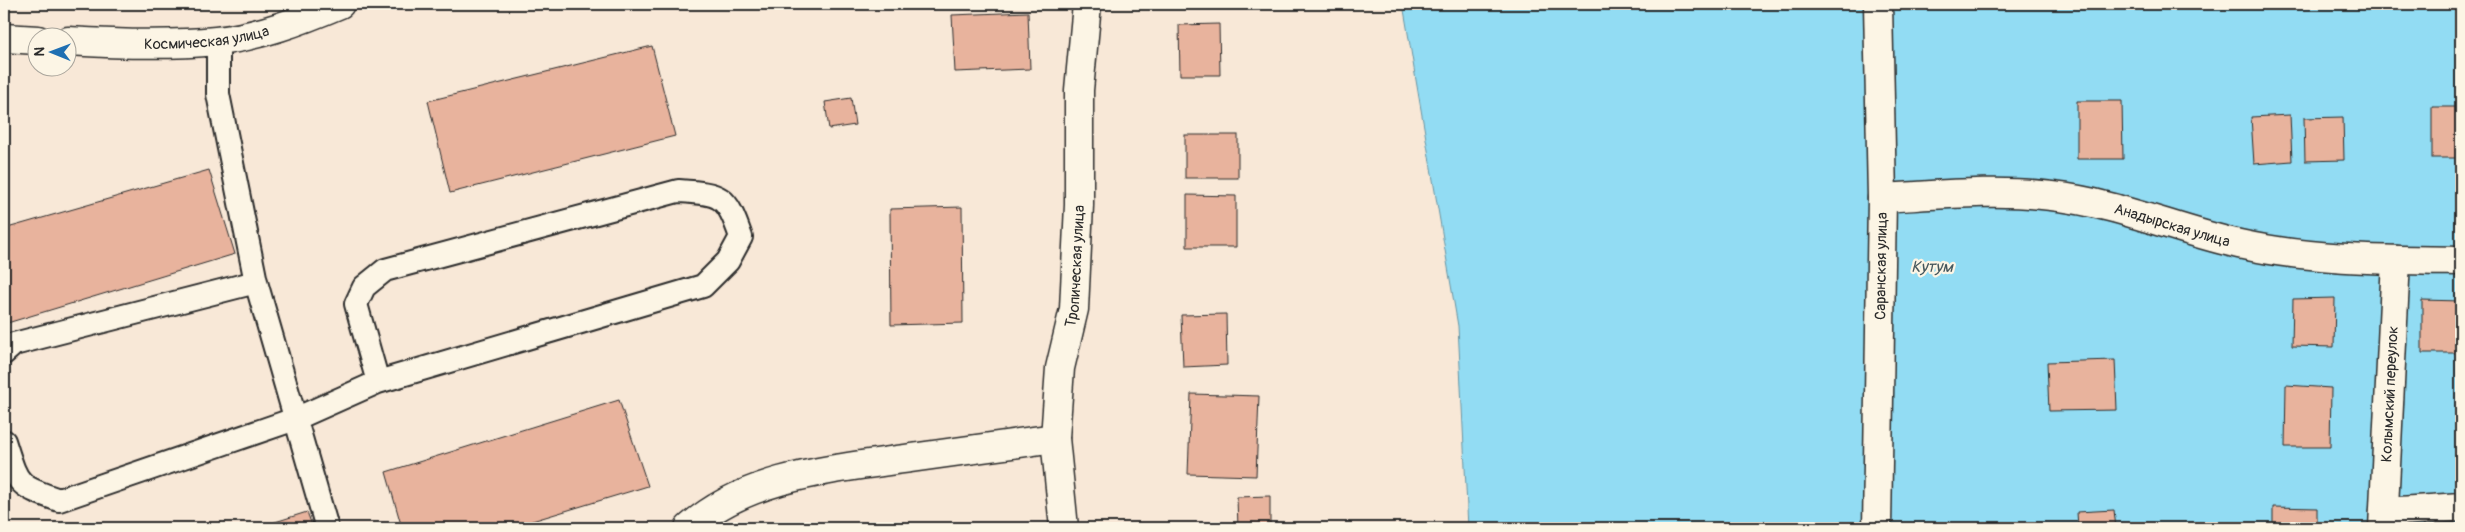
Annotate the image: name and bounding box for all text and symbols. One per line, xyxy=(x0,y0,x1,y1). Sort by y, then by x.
street label: Космическая улица xyxy=(144,22,271,54)
north arrow xyxy=(28,28,78,78)
text: N xyxy=(31,47,48,57)
street label: Анадырская улица xyxy=(2112,200,2232,252)
street label: Тропическая улица xyxy=(1061,205,1089,329)
street label: Саранская улица xyxy=(1871,212,1892,320)
water label: Кутум xyxy=(1911,257,1954,277)
street label: Колымский переулок xyxy=(2377,325,2403,463)

